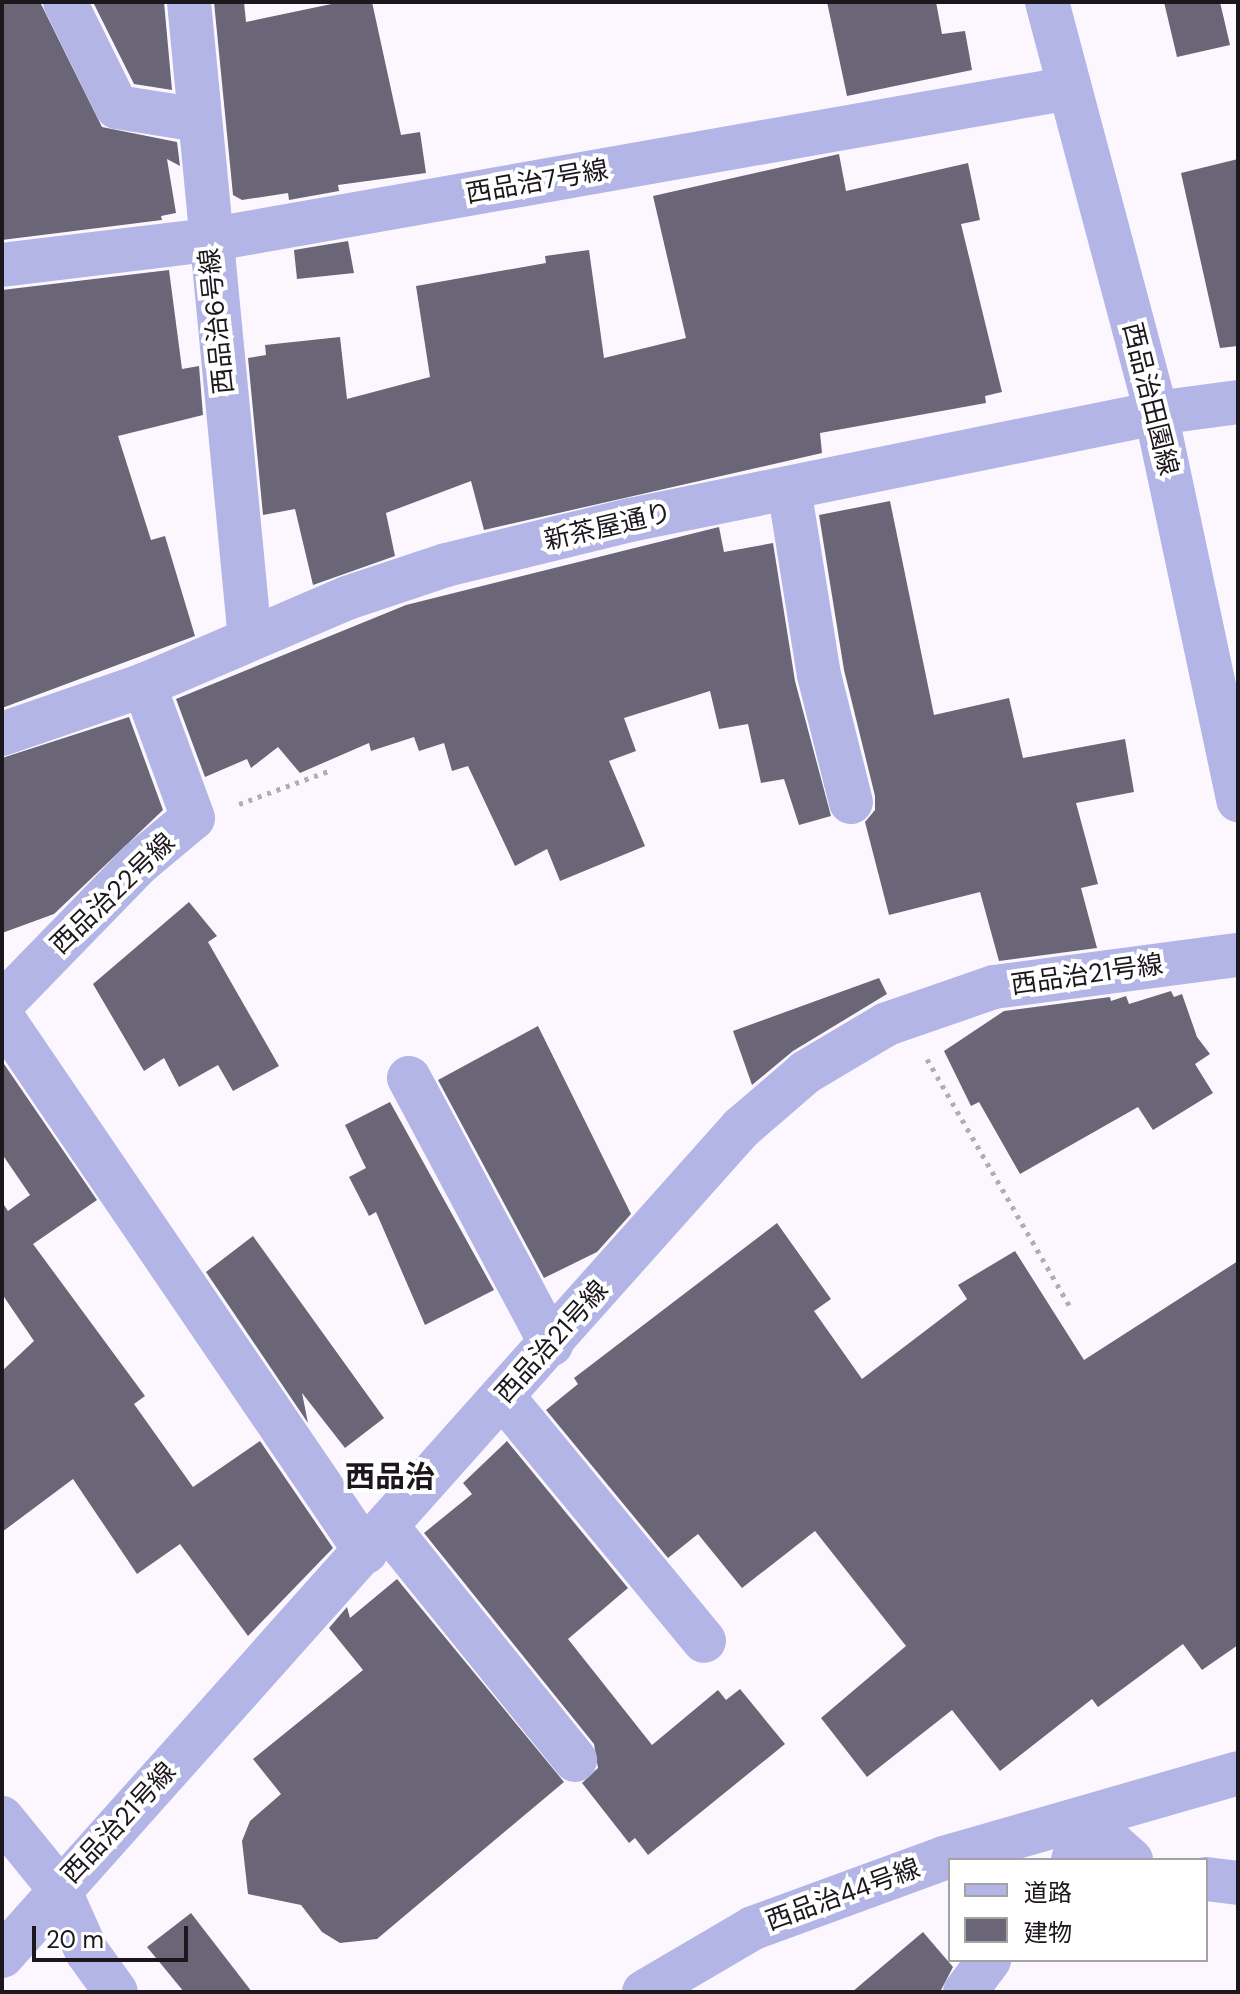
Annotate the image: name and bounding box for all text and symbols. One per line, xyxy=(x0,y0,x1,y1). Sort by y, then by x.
street label: 西品治7号線 xyxy=(463,154,611,210)
street label: 西品治6号線 xyxy=(194,247,240,395)
street label: 西品治田園線 xyxy=(1116,320,1184,478)
street label: 新茶屋通り xyxy=(541,497,675,557)
street label: 西品治22号線 xyxy=(45,827,181,961)
street label: 西品治21号線 xyxy=(1009,949,1165,1001)
street label: 西品治21号線 xyxy=(489,1275,615,1409)
district label: 西品治 xyxy=(345,1459,435,1495)
street label: 西品治21号線 xyxy=(55,1756,183,1890)
street label: 西品治44号線 xyxy=(762,1853,924,1937)
legend xyxy=(948,1858,1208,1962)
text: 道路 xyxy=(1024,1877,1072,1908)
scale bar xyxy=(36,1910,192,1960)
text: 建物 xyxy=(1024,1917,1072,1948)
text: 20 m xyxy=(46,1924,104,1955)

